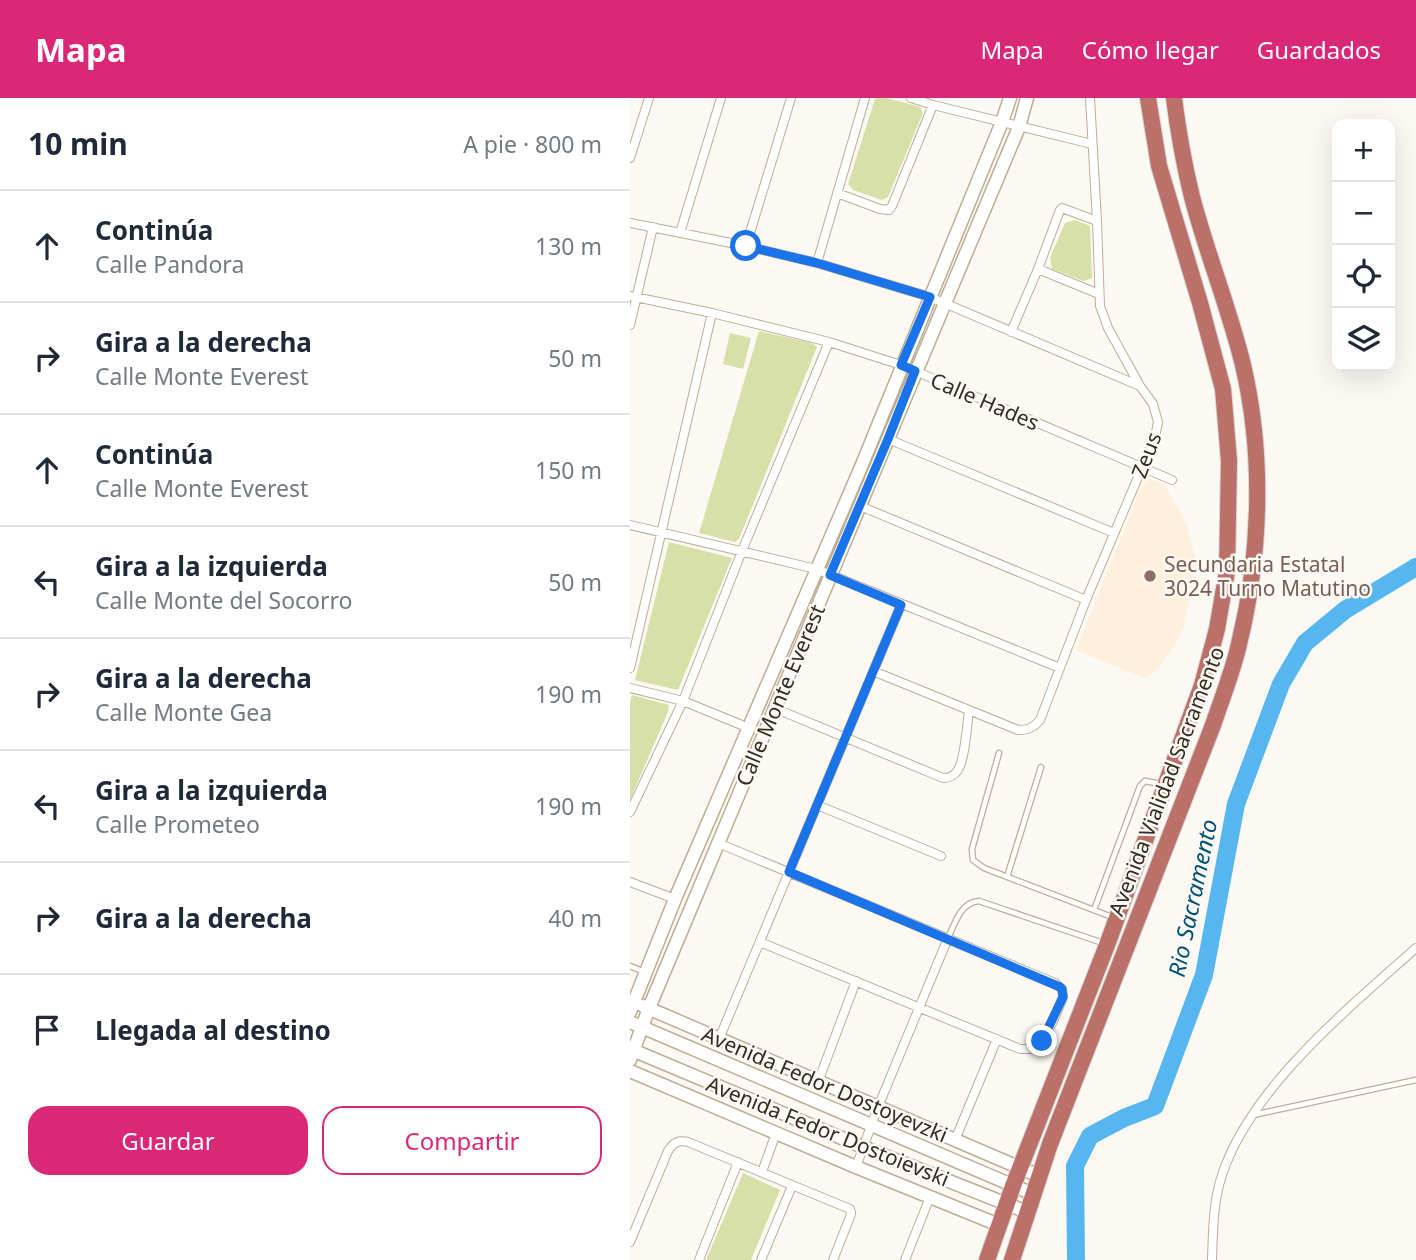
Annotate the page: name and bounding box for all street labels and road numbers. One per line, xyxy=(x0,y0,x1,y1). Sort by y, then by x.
street label: Calle Hades xyxy=(926,366,1044,436)
street label: Zeus xyxy=(1125,428,1167,482)
street label: Calle Monte Everest xyxy=(729,600,831,790)
street label: Avenida Vialidad Sacramento xyxy=(1102,642,1230,920)
street label: Avenida Fedor Dostoyevzki xyxy=(698,1019,952,1149)
street label: Avenida Fedor Dostoievski xyxy=(702,1069,954,1193)

